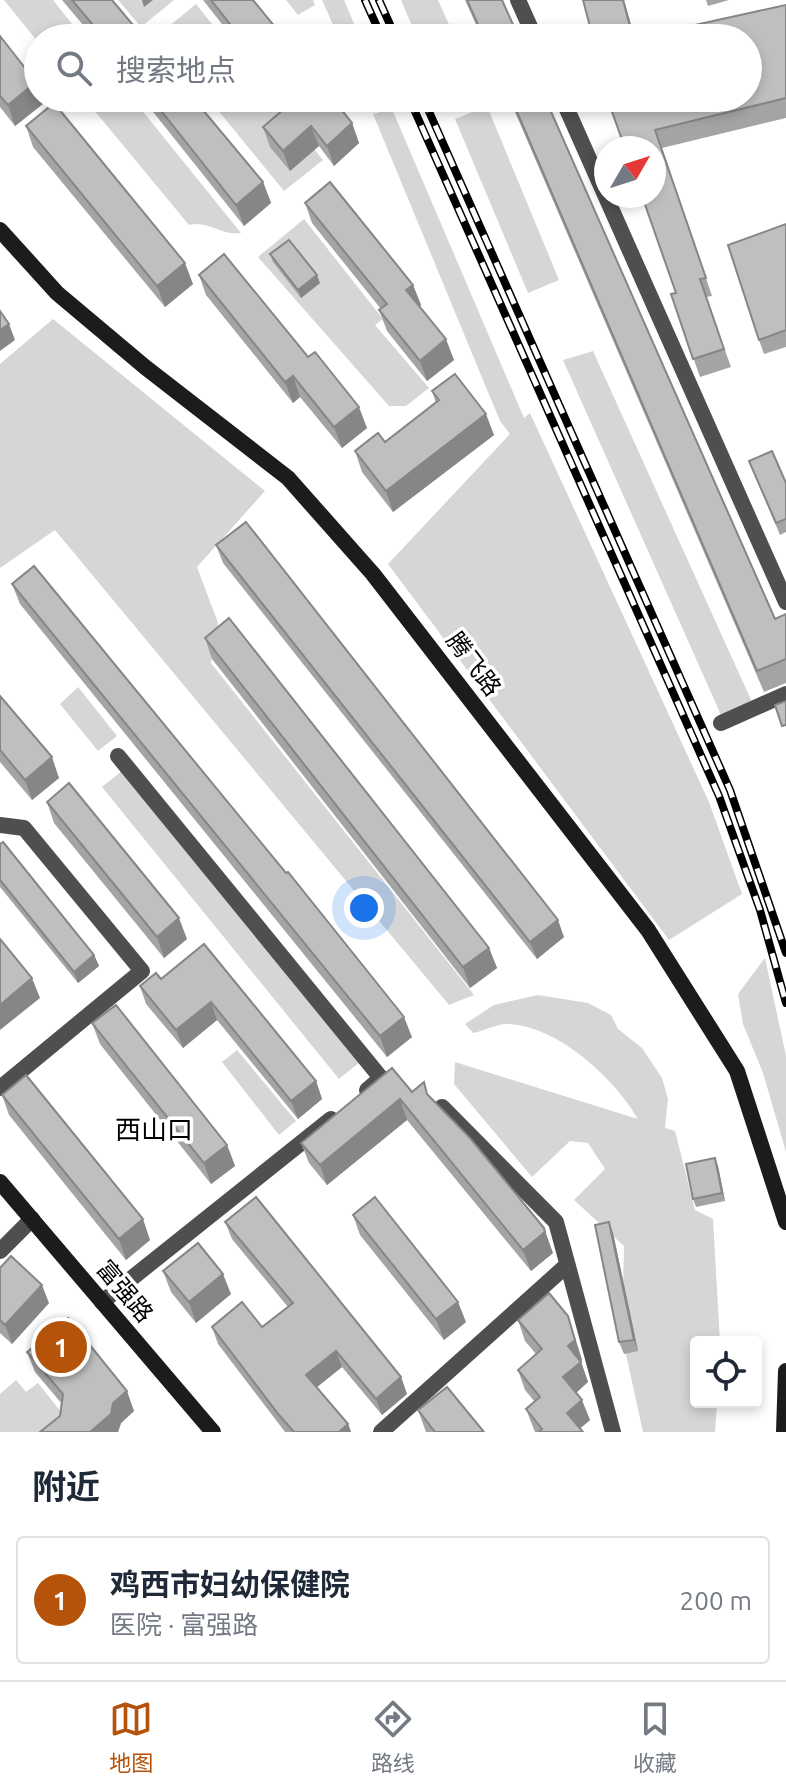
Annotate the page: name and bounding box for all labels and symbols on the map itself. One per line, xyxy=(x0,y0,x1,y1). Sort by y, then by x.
north arrow xyxy=(594,136,666,208)
street label: 腾飞路 xyxy=(442,627,506,701)
your location xyxy=(344,888,384,928)
district label: 西山口 xyxy=(115,1115,193,1144)
street label: 富强路 xyxy=(92,1255,158,1327)
pin: 1 xyxy=(35,1317,87,1377)

